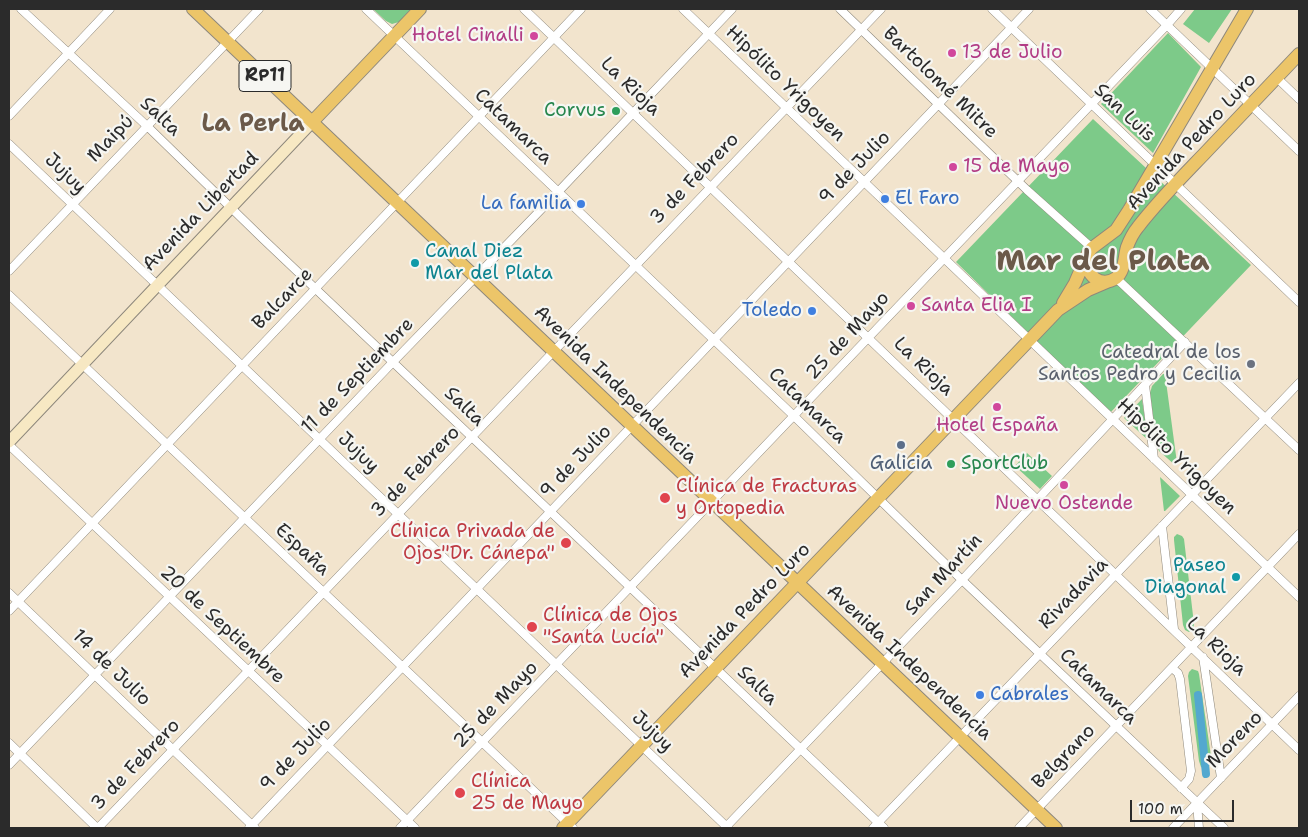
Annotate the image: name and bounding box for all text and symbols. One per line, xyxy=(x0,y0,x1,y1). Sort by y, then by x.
street label: Hipólito Yrigoyen xyxy=(721,21,849,147)
street label: Bartolomé Mitre xyxy=(878,22,1002,144)
place label: Hotel Cinalli xyxy=(412,25,524,47)
marker: Hotel Cinalli xyxy=(528,30,540,42)
place label: 13 de Julio xyxy=(962,42,1062,64)
marker: 13 de Julio xyxy=(946,47,958,59)
street label: La Rioja xyxy=(595,53,665,121)
road number: RP11 xyxy=(239,60,291,92)
street label: Avenida Pedro Luro xyxy=(1122,69,1262,215)
street label: San Luis xyxy=(1089,79,1159,147)
street label: Catamarca xyxy=(469,84,557,170)
street label: Salta xyxy=(135,93,185,141)
place label: Corvus xyxy=(544,100,606,122)
marker: Corvus xyxy=(610,105,622,117)
street label: Maipú xyxy=(83,111,139,167)
district label: La Perla xyxy=(201,111,305,139)
street label: 9 de Julio xyxy=(814,126,896,210)
street label: 3 de Febrero xyxy=(646,129,744,229)
street label: Avenida Libertad xyxy=(138,147,264,277)
street label: Jujuy xyxy=(39,149,91,199)
place label: 15 de Mayo xyxy=(963,156,1070,178)
marker: 15 de Mayo xyxy=(947,161,959,173)
place label: El Faro xyxy=(895,188,960,210)
place label: La familia xyxy=(481,193,571,215)
marker: El Faro xyxy=(879,193,891,205)
marker: La familia xyxy=(575,198,587,210)
place label: Canal Diez Mar del Plata xyxy=(425,241,553,285)
district label: Mar del Plata xyxy=(996,245,1210,279)
marker: Canal Diez Mar del Plata xyxy=(409,257,421,269)
street label: Balcarce xyxy=(248,263,318,335)
street label: 25 de Mayo xyxy=(801,287,895,385)
place label: Santa Elia I xyxy=(921,295,1032,317)
place label: Toledo xyxy=(742,300,802,322)
marker: Santa Elia I xyxy=(905,300,917,312)
street label: Avenida Independencia xyxy=(529,301,701,469)
marker: Toledo xyxy=(806,305,818,317)
street label: 11 de Septiembre xyxy=(297,313,419,439)
street label: La Rioja xyxy=(888,333,958,401)
place label: Catedral de los Santos Pedro y Cecilia xyxy=(1038,342,1241,386)
marker: Catedral de los Santos Pedro y Cecilia xyxy=(1245,358,1257,370)
street label: Catamarca xyxy=(763,363,851,449)
street label: Salta xyxy=(439,382,489,432)
street label: Hipólito Yrigoyen xyxy=(1112,394,1240,520)
marker: Hotel España xyxy=(991,401,1003,413)
place label: Hotel España xyxy=(936,415,1058,437)
street label: 9 de Julio xyxy=(535,420,617,504)
street label: 3 de Febrero xyxy=(367,422,465,522)
street label: Jujuy xyxy=(332,428,384,478)
marker: Galicia xyxy=(895,439,907,451)
place label: Galicia xyxy=(870,453,932,475)
place label: SportClub xyxy=(961,453,1048,475)
marker: SportClub xyxy=(945,458,957,470)
place label: Clínica de Fracturas y Ortopedia xyxy=(676,476,857,520)
marker: Nuevo Ostende xyxy=(1058,479,1070,491)
marker: Clínica de Fracturas y Ortopedia xyxy=(658,491,672,505)
place label: Nuevo Ostende xyxy=(995,493,1133,515)
street label: España xyxy=(270,519,334,581)
place label: Clínica Privada de Ojos"Dr. Cánepa" xyxy=(390,521,555,565)
street label: San Martín xyxy=(901,530,987,620)
marker: Clínica Privada de Ojos"Dr. Cánepa" xyxy=(559,536,573,550)
street label: Avenida Pedro Luro xyxy=(674,539,816,683)
street label: Rivadavia xyxy=(1035,554,1113,634)
place label: Paseo Diagonal xyxy=(1145,555,1226,599)
street label: 20 de Septiembre xyxy=(155,561,289,689)
marker: Paseo Diagonal xyxy=(1230,571,1242,583)
street label: Avenida Independencia xyxy=(822,580,996,746)
place label: Clínica de Ojos "Santa Lucía" xyxy=(543,605,678,649)
street label: La Rioja xyxy=(1181,613,1251,681)
marker: Clínica de Ojos "Santa Lucía" xyxy=(525,620,539,634)
street label: 14 de Julio xyxy=(67,625,155,711)
street label: Catamarca xyxy=(1054,644,1142,730)
street label: 25 de Mayo xyxy=(449,657,543,753)
street label: Salta xyxy=(732,661,782,711)
place label: Cabrales xyxy=(990,684,1069,706)
marker: Cabrales xyxy=(974,689,986,701)
street label: Jujuy xyxy=(626,707,678,757)
street label: Moreno xyxy=(1202,707,1268,773)
street label: 9 de Julio xyxy=(255,713,337,797)
street label: 3 de Febrero xyxy=(87,715,185,815)
street label: Belgrano xyxy=(1028,720,1100,794)
place label: Clínica 25 de Mayo xyxy=(471,771,583,815)
marker: Clínica 25 de Mayo xyxy=(453,786,467,800)
scale bar xyxy=(1133,790,1237,822)
text: 100 m xyxy=(1138,799,1183,819)

